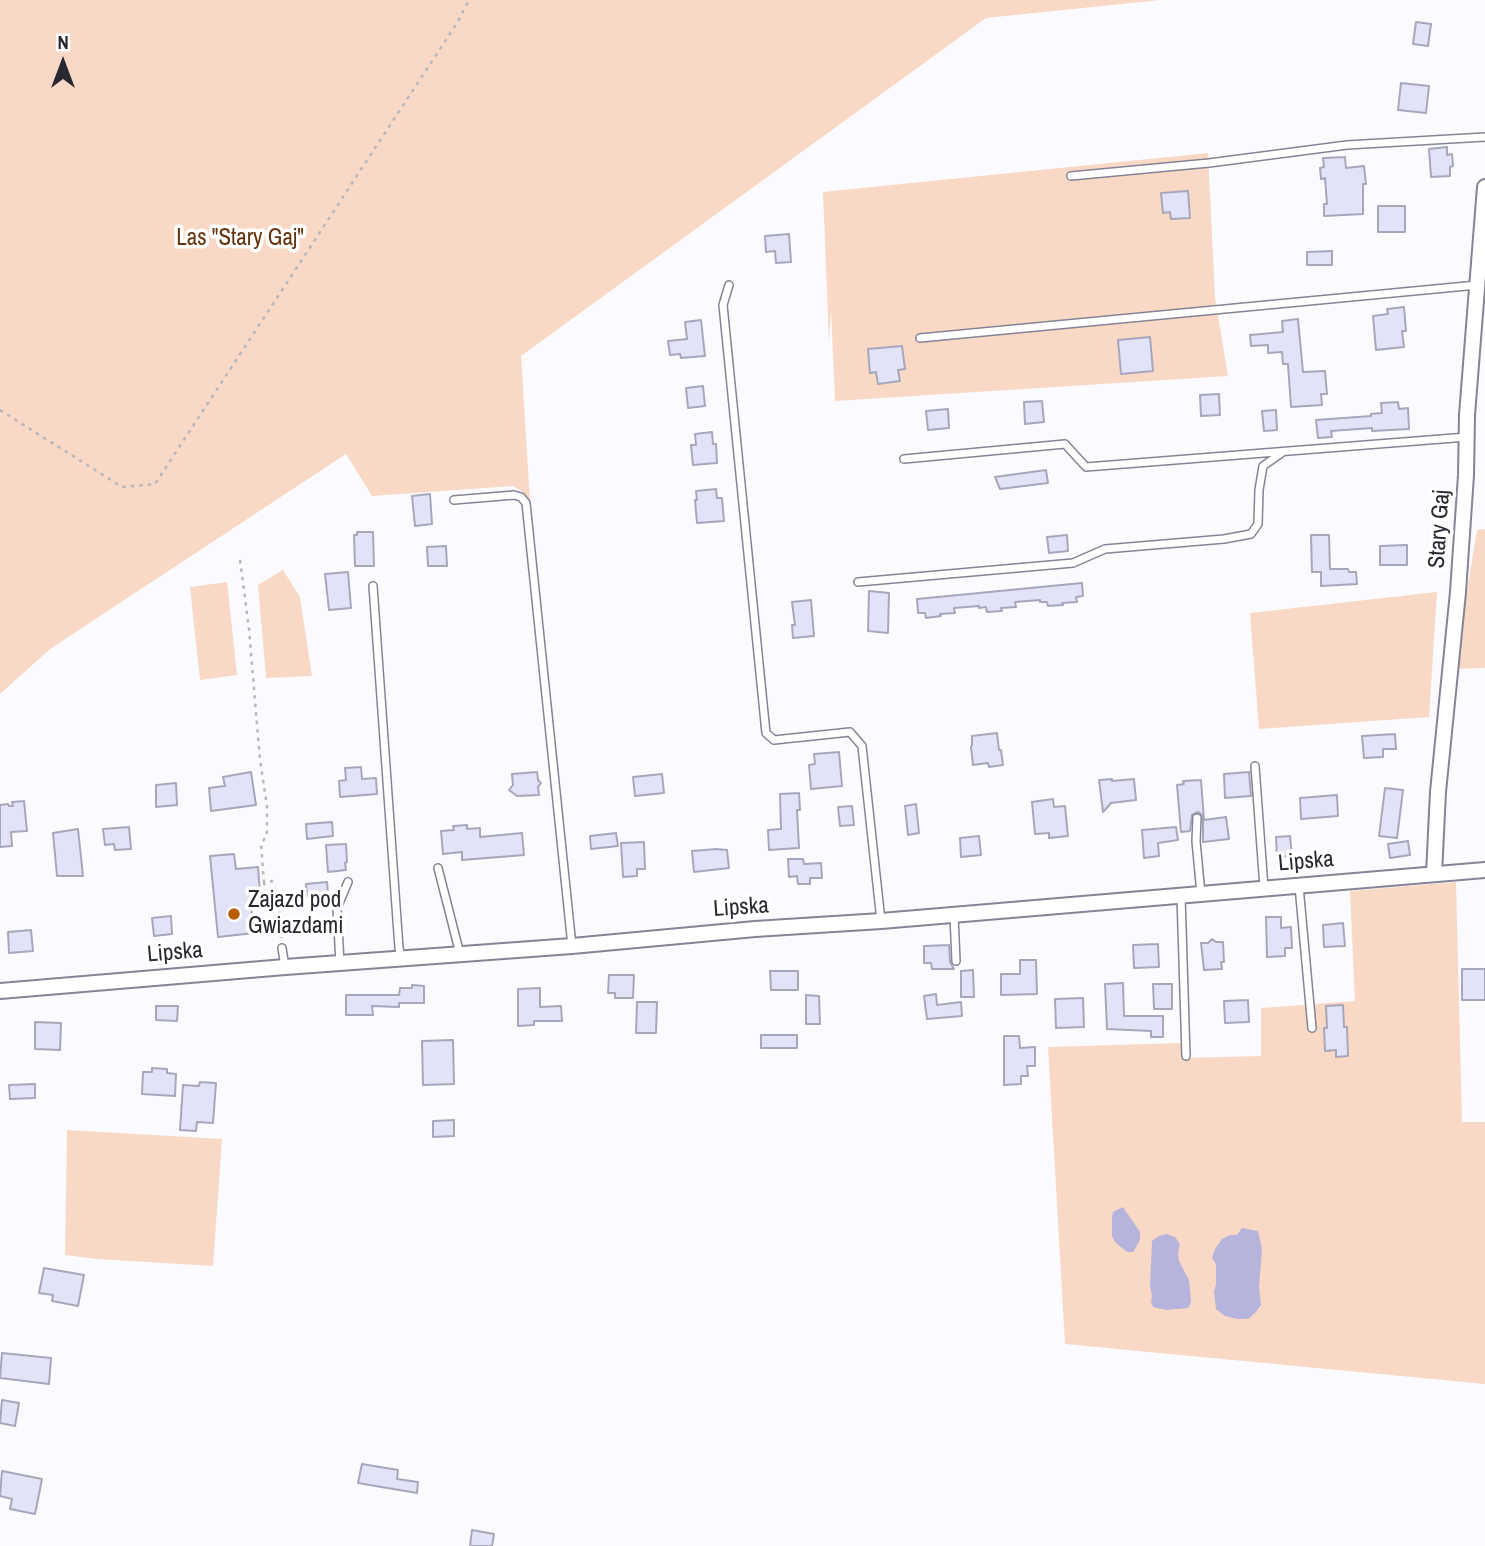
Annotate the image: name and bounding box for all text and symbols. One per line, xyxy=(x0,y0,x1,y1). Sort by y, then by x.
north arrow xyxy=(28,28,98,98)
text: N xyxy=(57,29,69,55)
park label: Las "Stary Gaj" xyxy=(176,225,304,253)
street label: Stary Gaj xyxy=(1423,489,1457,569)
street label: Lipska xyxy=(1277,846,1335,878)
place label: Zajazd pod Gwiazdami xyxy=(248,887,343,941)
street label: Lipska xyxy=(712,892,770,924)
marker: Zajazd pod Gwiazdami xyxy=(226,906,242,922)
street label: Lipska xyxy=(146,937,204,969)

